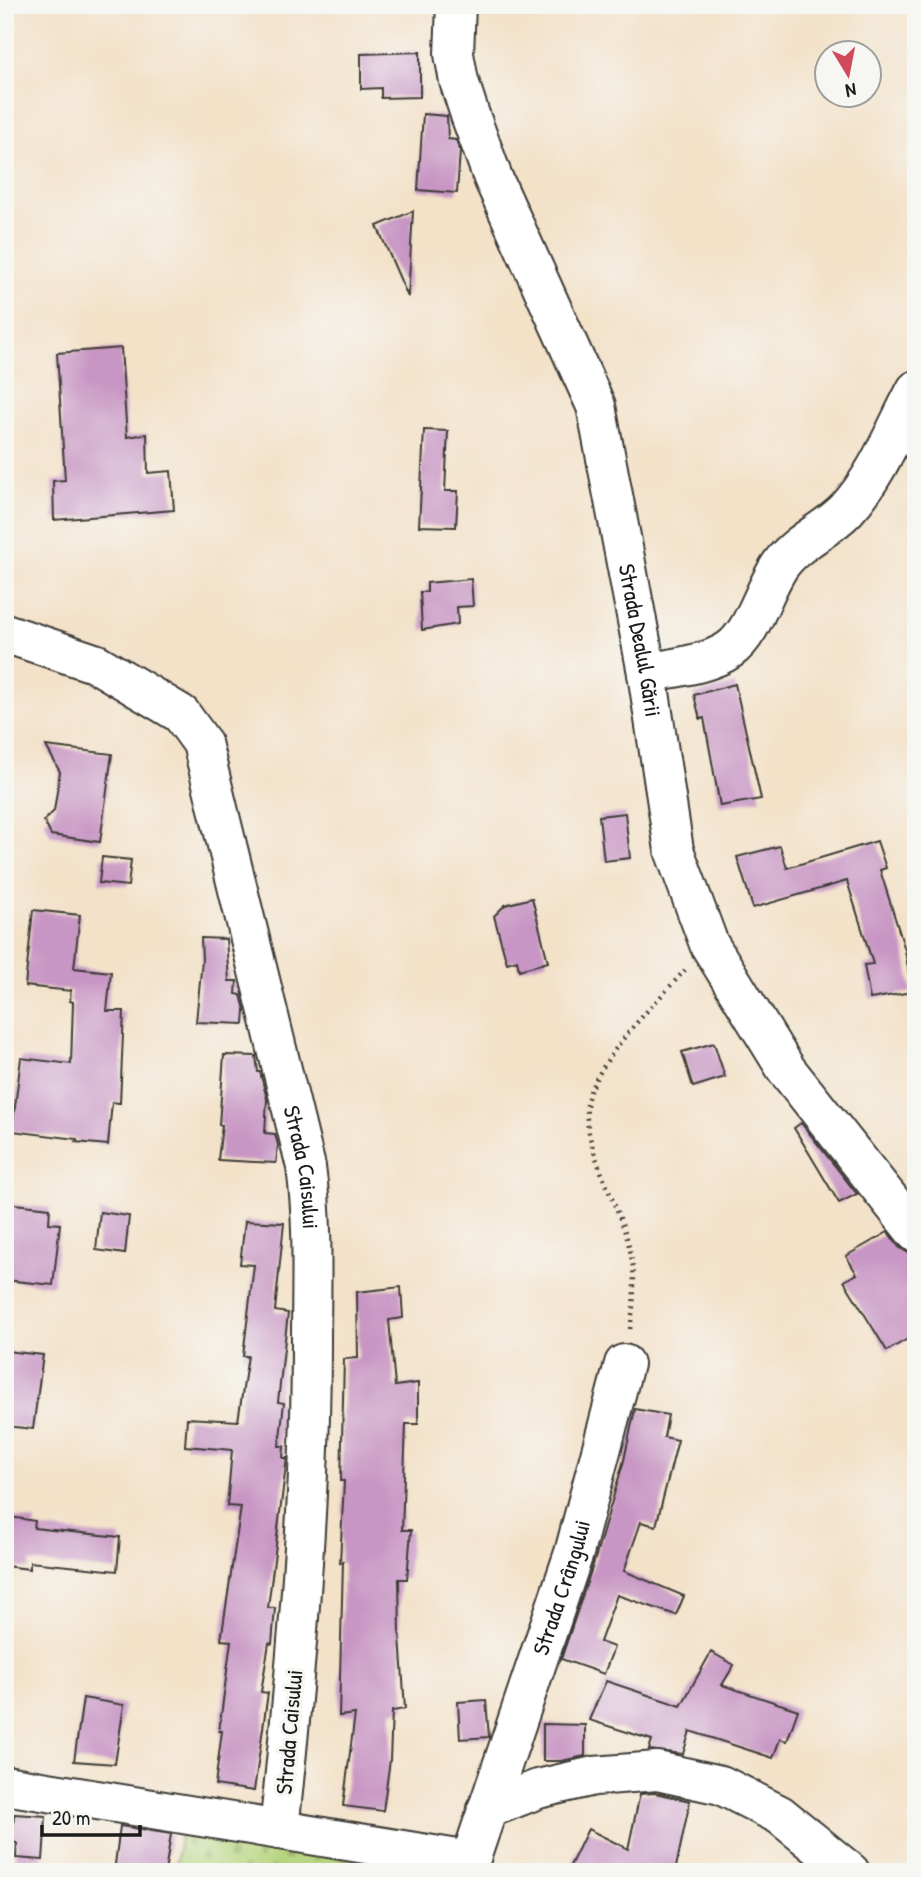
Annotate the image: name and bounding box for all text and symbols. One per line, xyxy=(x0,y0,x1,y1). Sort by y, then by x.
north arrow xyxy=(813,38,883,108)
text: N xyxy=(844,77,858,104)
street label: Strada Dealul Gării xyxy=(611,561,669,719)
street label: Strada Caisului xyxy=(276,1102,327,1230)
street label: Strada Crângului xyxy=(525,1516,597,1659)
street label: Strada Caisului xyxy=(268,1668,309,1796)
scale bar xyxy=(42,1793,140,1837)
text: 20 m xyxy=(52,1803,90,1832)

